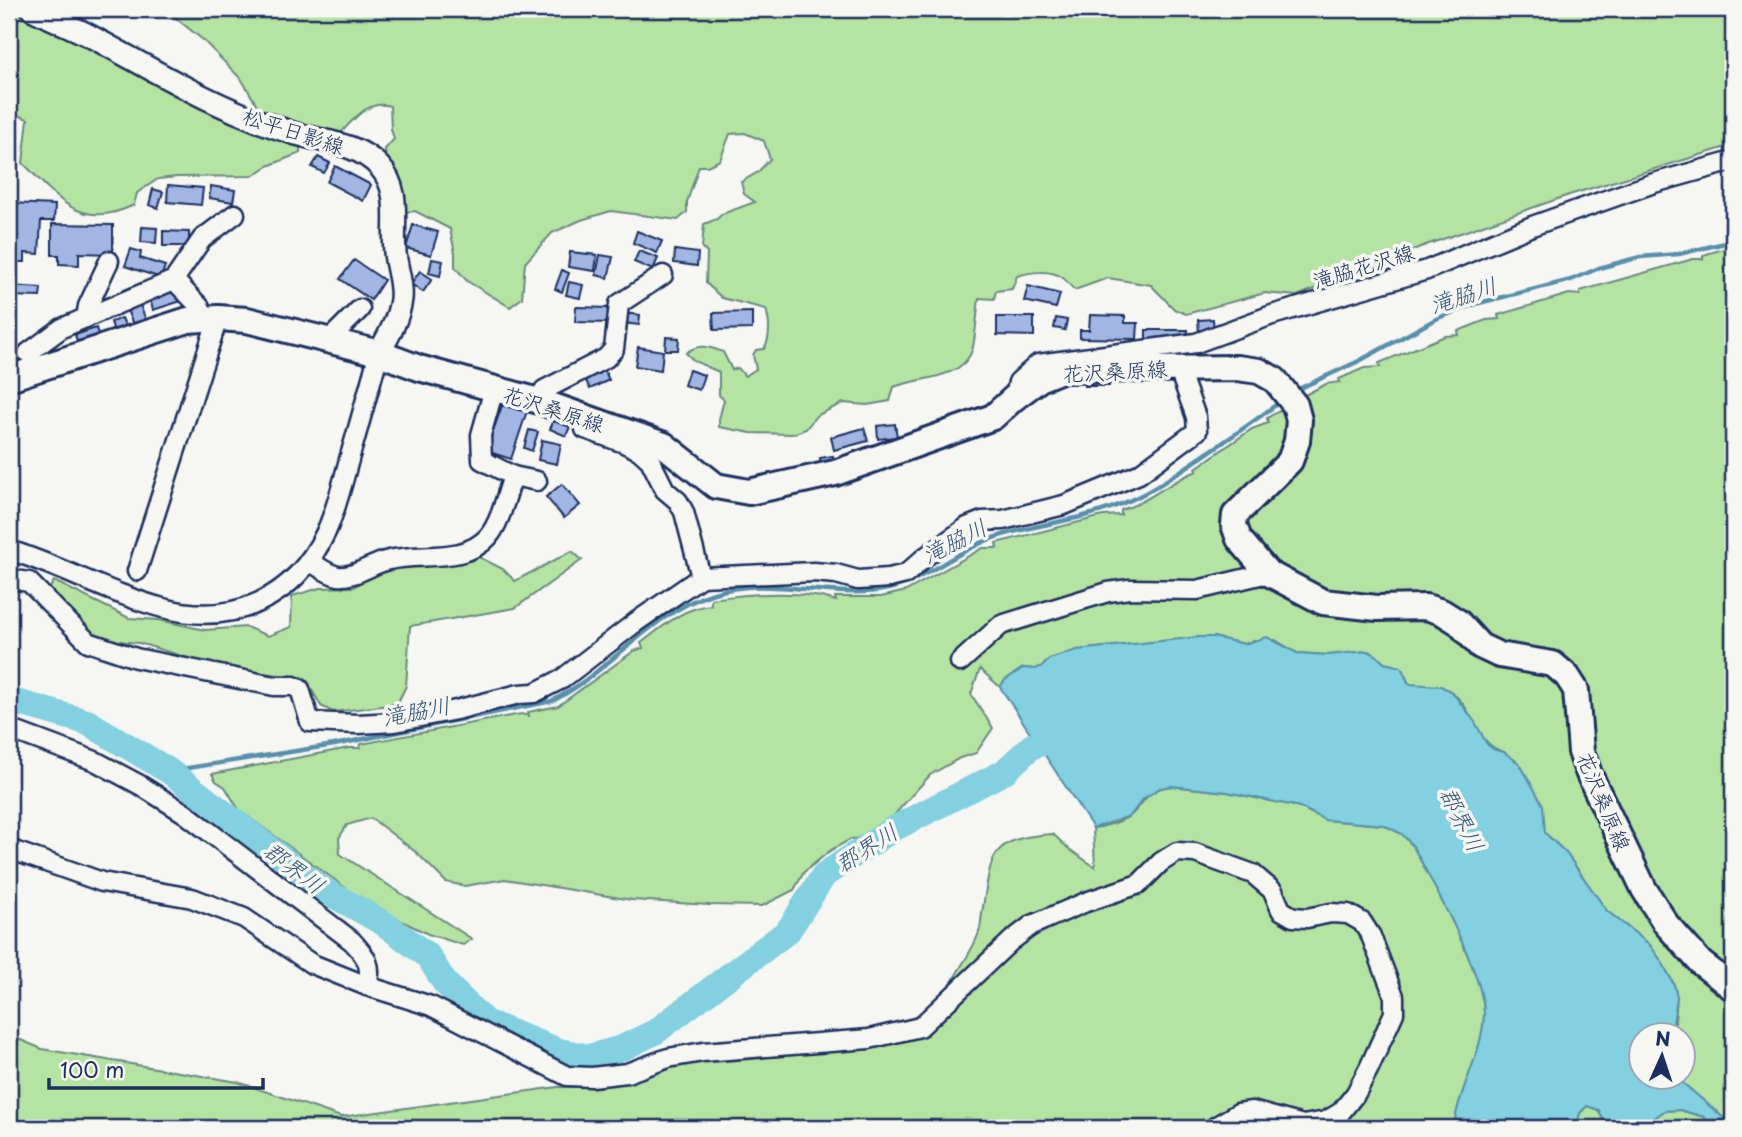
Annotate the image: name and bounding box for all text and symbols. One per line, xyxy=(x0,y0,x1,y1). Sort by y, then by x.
street label: 松平日影線 xyxy=(239,99,349,161)
street label: 滝脇花沢線 xyxy=(1308,234,1418,296)
water label: 滝脇川 xyxy=(1425,267,1501,321)
street label: 花沢桑原線 xyxy=(1062,351,1168,389)
street label: 花沢桑原線 xyxy=(499,377,609,439)
water label: 滝脇川 xyxy=(915,509,993,571)
water label: 滝脇川 xyxy=(379,686,453,734)
street label: 花沢桑原線 xyxy=(1570,746,1640,856)
water label: 郡界川 xyxy=(1432,780,1494,858)
water label: 郡界川 xyxy=(828,814,904,880)
water label: 郡界川 xyxy=(257,832,333,902)
north arrow xyxy=(1626,1021,1696,1092)
text: N xyxy=(1655,1024,1671,1052)
scale bar xyxy=(49,1046,262,1090)
text: 100 m xyxy=(60,1053,124,1085)

